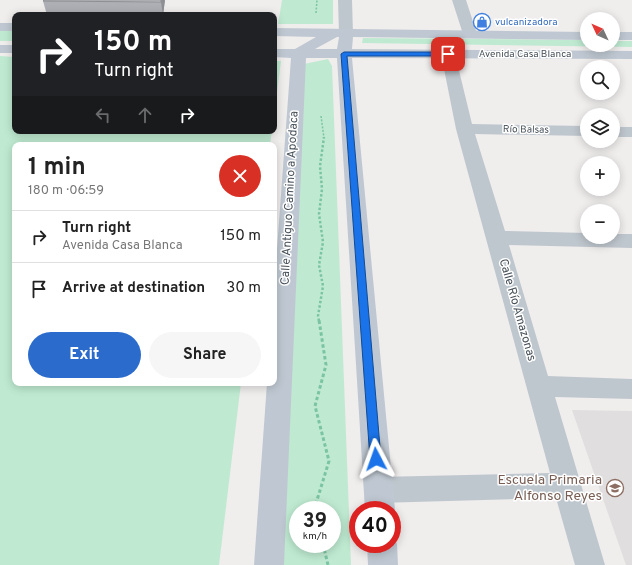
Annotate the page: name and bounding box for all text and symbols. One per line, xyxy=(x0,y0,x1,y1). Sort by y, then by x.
shop icon: vulcanizadora xyxy=(472,12,492,32)
north arrow xyxy=(580,12,620,52)
map controls xyxy=(580,12,620,244)
place label: vulcanizadora xyxy=(495,16,557,29)
text: 150 m xyxy=(94,25,172,61)
icon: right xyxy=(28,28,80,80)
pin xyxy=(431,37,465,71)
icon: arrive xyxy=(437,43,459,65)
street label: Avenida Casa Blanca xyxy=(479,48,571,61)
text: Turn right xyxy=(94,60,174,83)
button: search xyxy=(580,60,620,100)
icon: left xyxy=(92,104,114,126)
icon: ahead xyxy=(134,104,156,126)
icon: right xyxy=(176,104,198,126)
button: layers xyxy=(580,108,620,148)
street label: Calle Antiguo Camino a Apodaca xyxy=(277,111,303,285)
street label: Río Balsas xyxy=(503,123,550,137)
text: 1 min xyxy=(28,153,86,183)
button: close xyxy=(219,155,261,197)
button: + xyxy=(580,156,620,196)
text: 180 m · 06:59 xyxy=(28,183,104,199)
button: − xyxy=(580,204,620,244)
text: Turn right xyxy=(62,219,131,238)
icon: right xyxy=(28,226,50,248)
text: 150 m xyxy=(220,227,261,246)
text: Avenida Casa Blanca xyxy=(62,238,182,254)
street label: Calle Río Amazonas xyxy=(495,257,539,363)
icon: arrive xyxy=(28,278,50,300)
text: Arrive at destination xyxy=(62,279,205,298)
text: 30 m xyxy=(226,279,261,298)
button: Exit xyxy=(28,332,141,378)
button: Share xyxy=(149,332,261,378)
position arrow xyxy=(355,438,397,480)
place label: Escuela Primaria Alfonso Reyes xyxy=(497,472,602,505)
school or university icon: Escuela Primaria Alfonso Reyes xyxy=(605,478,625,498)
speed limit sign: 40 xyxy=(349,501,401,553)
text: 39 xyxy=(303,509,327,535)
text: km/h xyxy=(303,530,327,543)

